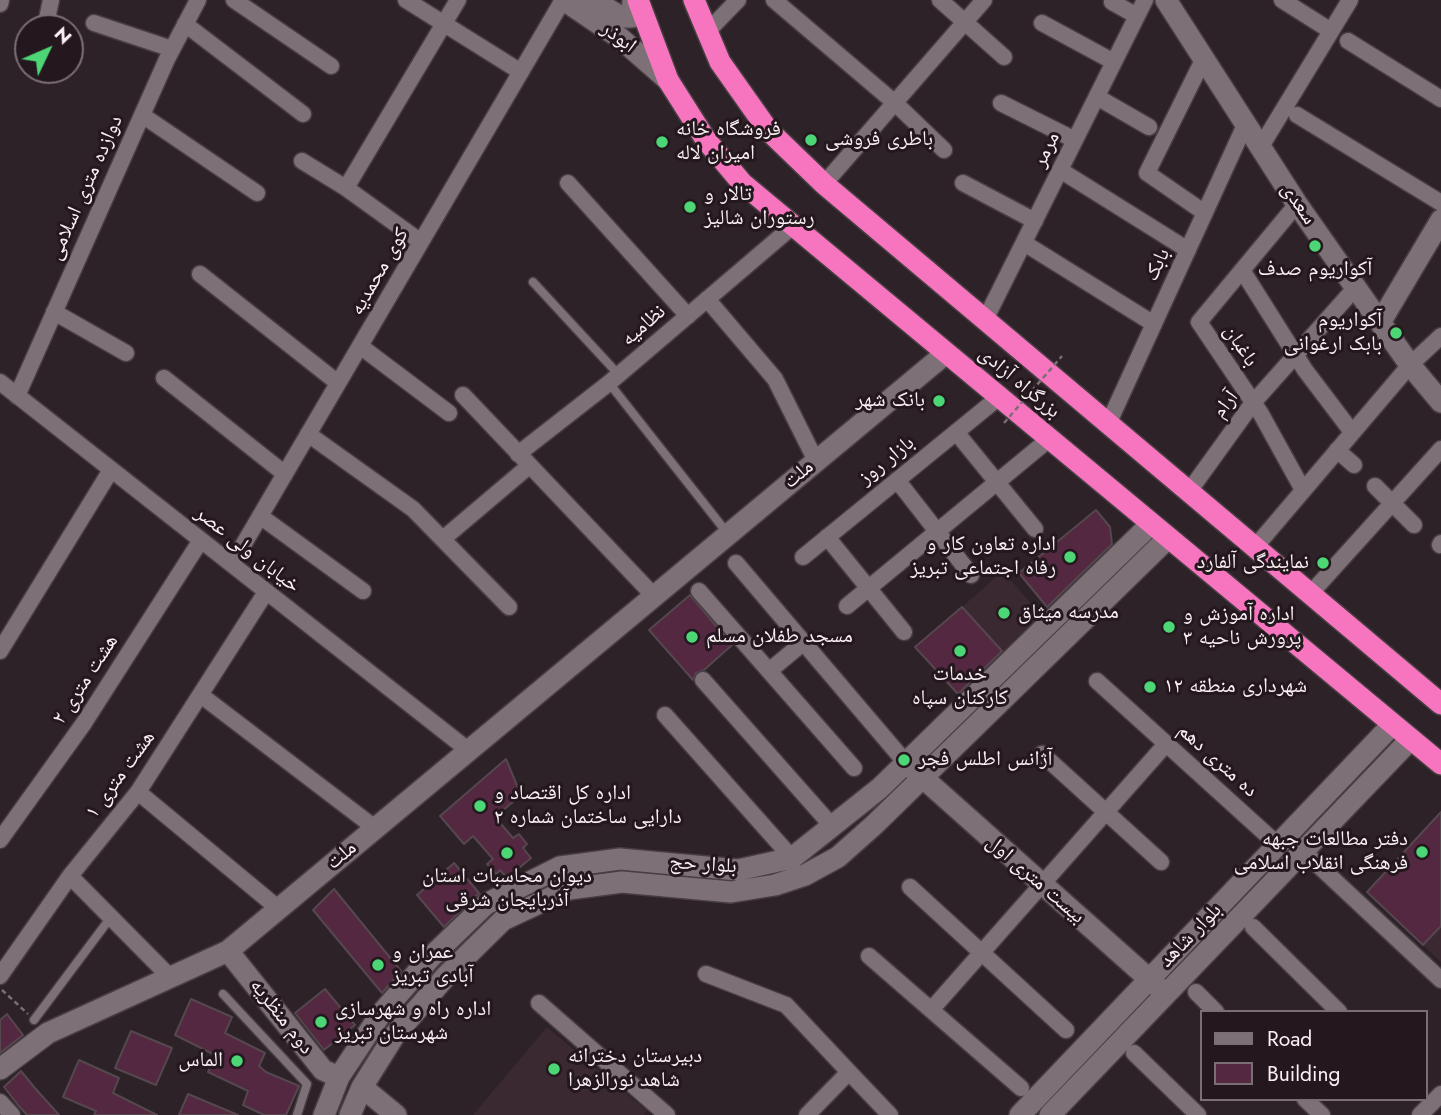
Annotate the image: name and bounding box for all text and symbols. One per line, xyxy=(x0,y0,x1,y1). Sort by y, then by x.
north arrow xyxy=(14,14,84,84)
street label: ابوذر xyxy=(595,17,641,59)
text: N xyxy=(48,21,78,50)
street label: دوازده متری اسلامی xyxy=(43,112,129,264)
place label: فروشگاه خانه امیران لاله xyxy=(676,117,781,167)
place label: باطری فروشی xyxy=(825,127,933,153)
street label: مرمر xyxy=(1028,128,1066,172)
marker: باطری فروشی xyxy=(803,132,819,148)
marker: فروشگاه خانه امیران لاله xyxy=(654,134,670,150)
street label: سعدی xyxy=(1275,178,1321,230)
place label: تالار و رستوران شالیز xyxy=(704,182,815,232)
marker: تالار و رستوران شالیز xyxy=(682,199,698,215)
street label: کوی محمدیه xyxy=(345,224,415,320)
marker: آکواریوم صدف xyxy=(1307,238,1323,254)
street label: بابک xyxy=(1140,245,1176,285)
place label: آکواریوم صدف xyxy=(1258,257,1372,283)
street label: نظامیه xyxy=(617,300,671,352)
place label: آکواریوم بابک ارغوانی xyxy=(1284,308,1382,358)
street label: باغبان xyxy=(1217,320,1263,372)
marker: آکواریوم بابک ارغوانی xyxy=(1388,325,1404,341)
street label: بزرگراه آزادی xyxy=(973,341,1065,425)
street label: آرام xyxy=(1207,386,1245,424)
place label: بانک شهر xyxy=(855,388,925,414)
marker: بانک شهر xyxy=(931,393,947,409)
street label: بازار روز xyxy=(854,431,920,491)
street label: ملت xyxy=(779,455,819,495)
street label: خیابان ولی عصر xyxy=(189,501,305,599)
place label: اداره تعاون کار و رفاه اجتماعی تبریز xyxy=(910,532,1056,582)
marker: اداره تعاون کار و رفاه اجتماعی تبریز xyxy=(1062,549,1078,565)
place label: نمایندگی آلفارد xyxy=(1197,550,1309,576)
marker: نمایندگی آلفارد xyxy=(1315,555,1331,571)
place label: مدرسه میثاق xyxy=(1018,600,1119,626)
place label: اداره آموزش و پرورش ناحیه ۳ xyxy=(1183,602,1301,652)
marker: مدرسه میثاق xyxy=(996,605,1012,621)
marker: اداره آموزش و پرورش ناحیه ۳ xyxy=(1161,619,1177,635)
place label: مسجد طفلان مسلم xyxy=(706,624,853,650)
marker: مسجد طفلان مسلم xyxy=(684,629,700,645)
street label: هشت متری ۲ xyxy=(48,630,124,730)
marker: خدمات کارکنان سپاه xyxy=(952,643,968,659)
place label: خدمات کارکنان سپاه xyxy=(912,662,1008,712)
place label: شهرداری منطقه ۱۲ xyxy=(1164,674,1307,700)
marker: شهرداری منطقه ۱۲ xyxy=(1142,679,1158,695)
street label: ده متری دهم xyxy=(1172,719,1262,803)
street label: هشت متری ۱ xyxy=(81,726,161,824)
place label: آژانس اطلس فجر xyxy=(918,747,1052,773)
marker: آژانس اطلس فجر xyxy=(896,752,912,768)
place label: اداره کل اقتصاد و دارایی ساختمان شماره ۲ xyxy=(494,781,682,831)
marker: اداره کل اقتصاد و دارایی ساختمان شماره ۲ xyxy=(472,798,488,814)
place label: دفتر مطالعات جبهه فرهنگی انقلاب اسلامی xyxy=(1234,827,1408,877)
street label: بیست متری اول xyxy=(980,830,1090,930)
street label: ملت xyxy=(322,836,362,876)
marker: دفتر مطالعات جبهه فرهنگی انقلاب اسلامی xyxy=(1414,844,1430,860)
marker: دیوان محاسبات استان آذربایجان شرقی xyxy=(499,845,515,861)
street label: بلوار حج xyxy=(668,850,738,880)
place label: دیوان محاسبات استان آذربایجان شرقی xyxy=(422,864,592,914)
street label: بلوار شاهد xyxy=(1154,899,1228,973)
place label: عمران و آبادی تبریز xyxy=(392,940,474,990)
marker: عمران و آبادی تبریز xyxy=(370,957,386,973)
street label: دوم منظریه xyxy=(244,974,318,1060)
place label: اداره راه و شهرسازی شهرستان تبریز xyxy=(335,997,491,1047)
legend xyxy=(1200,1010,1427,1101)
marker: اداره راه و شهرسازی شهرستان تبریز xyxy=(313,1014,329,1030)
text: Road xyxy=(1267,1024,1312,1054)
place label: دبیرستان دخترانه شاهد نورالزهرا xyxy=(568,1044,702,1094)
place label: الماس xyxy=(178,1048,223,1074)
marker: الماس xyxy=(229,1053,245,1069)
text: Building xyxy=(1267,1059,1340,1089)
marker: دبیرستان دخترانه شاهد نورالزهرا xyxy=(546,1061,562,1077)

